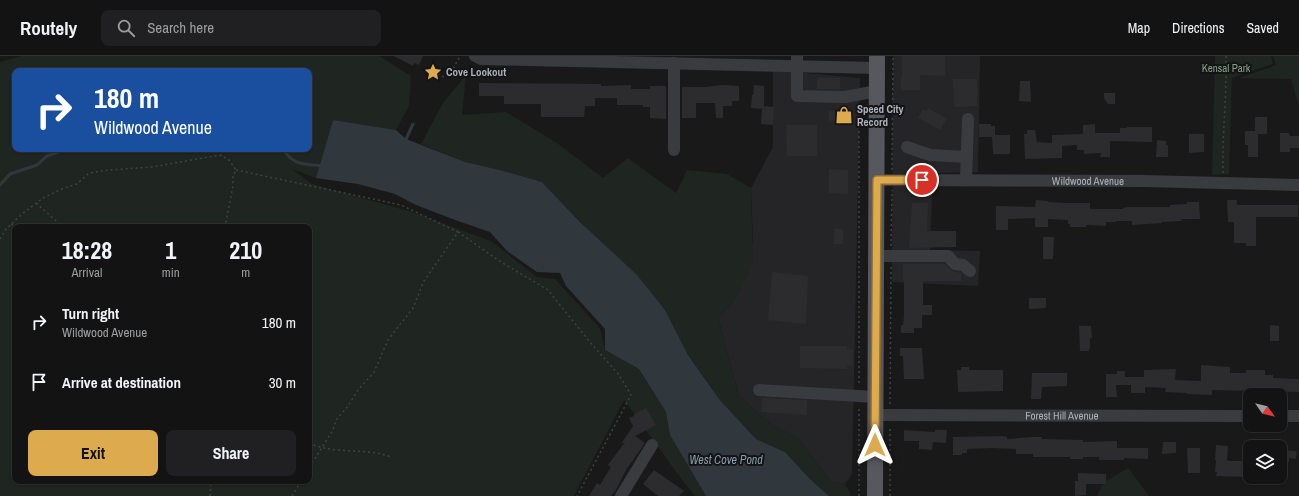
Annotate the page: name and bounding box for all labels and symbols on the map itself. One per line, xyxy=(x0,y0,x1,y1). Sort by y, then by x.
park label: Kensal Park xyxy=(1202,61,1251,75)
place icon: Cove Lookout xyxy=(423,62,443,82)
place label: Cove Lookout xyxy=(446,65,506,79)
place label: Speed City Record xyxy=(857,102,904,129)
shop icon: Speed City Record xyxy=(834,105,854,125)
pin xyxy=(905,163,939,197)
street label: Wildwood Avenue xyxy=(1052,174,1124,188)
north arrow xyxy=(1243,388,1287,432)
street label: Forest Hill Avenue xyxy=(1025,408,1099,423)
position arrow xyxy=(854,424,896,466)
water label: West Cove Pond xyxy=(689,452,763,468)

